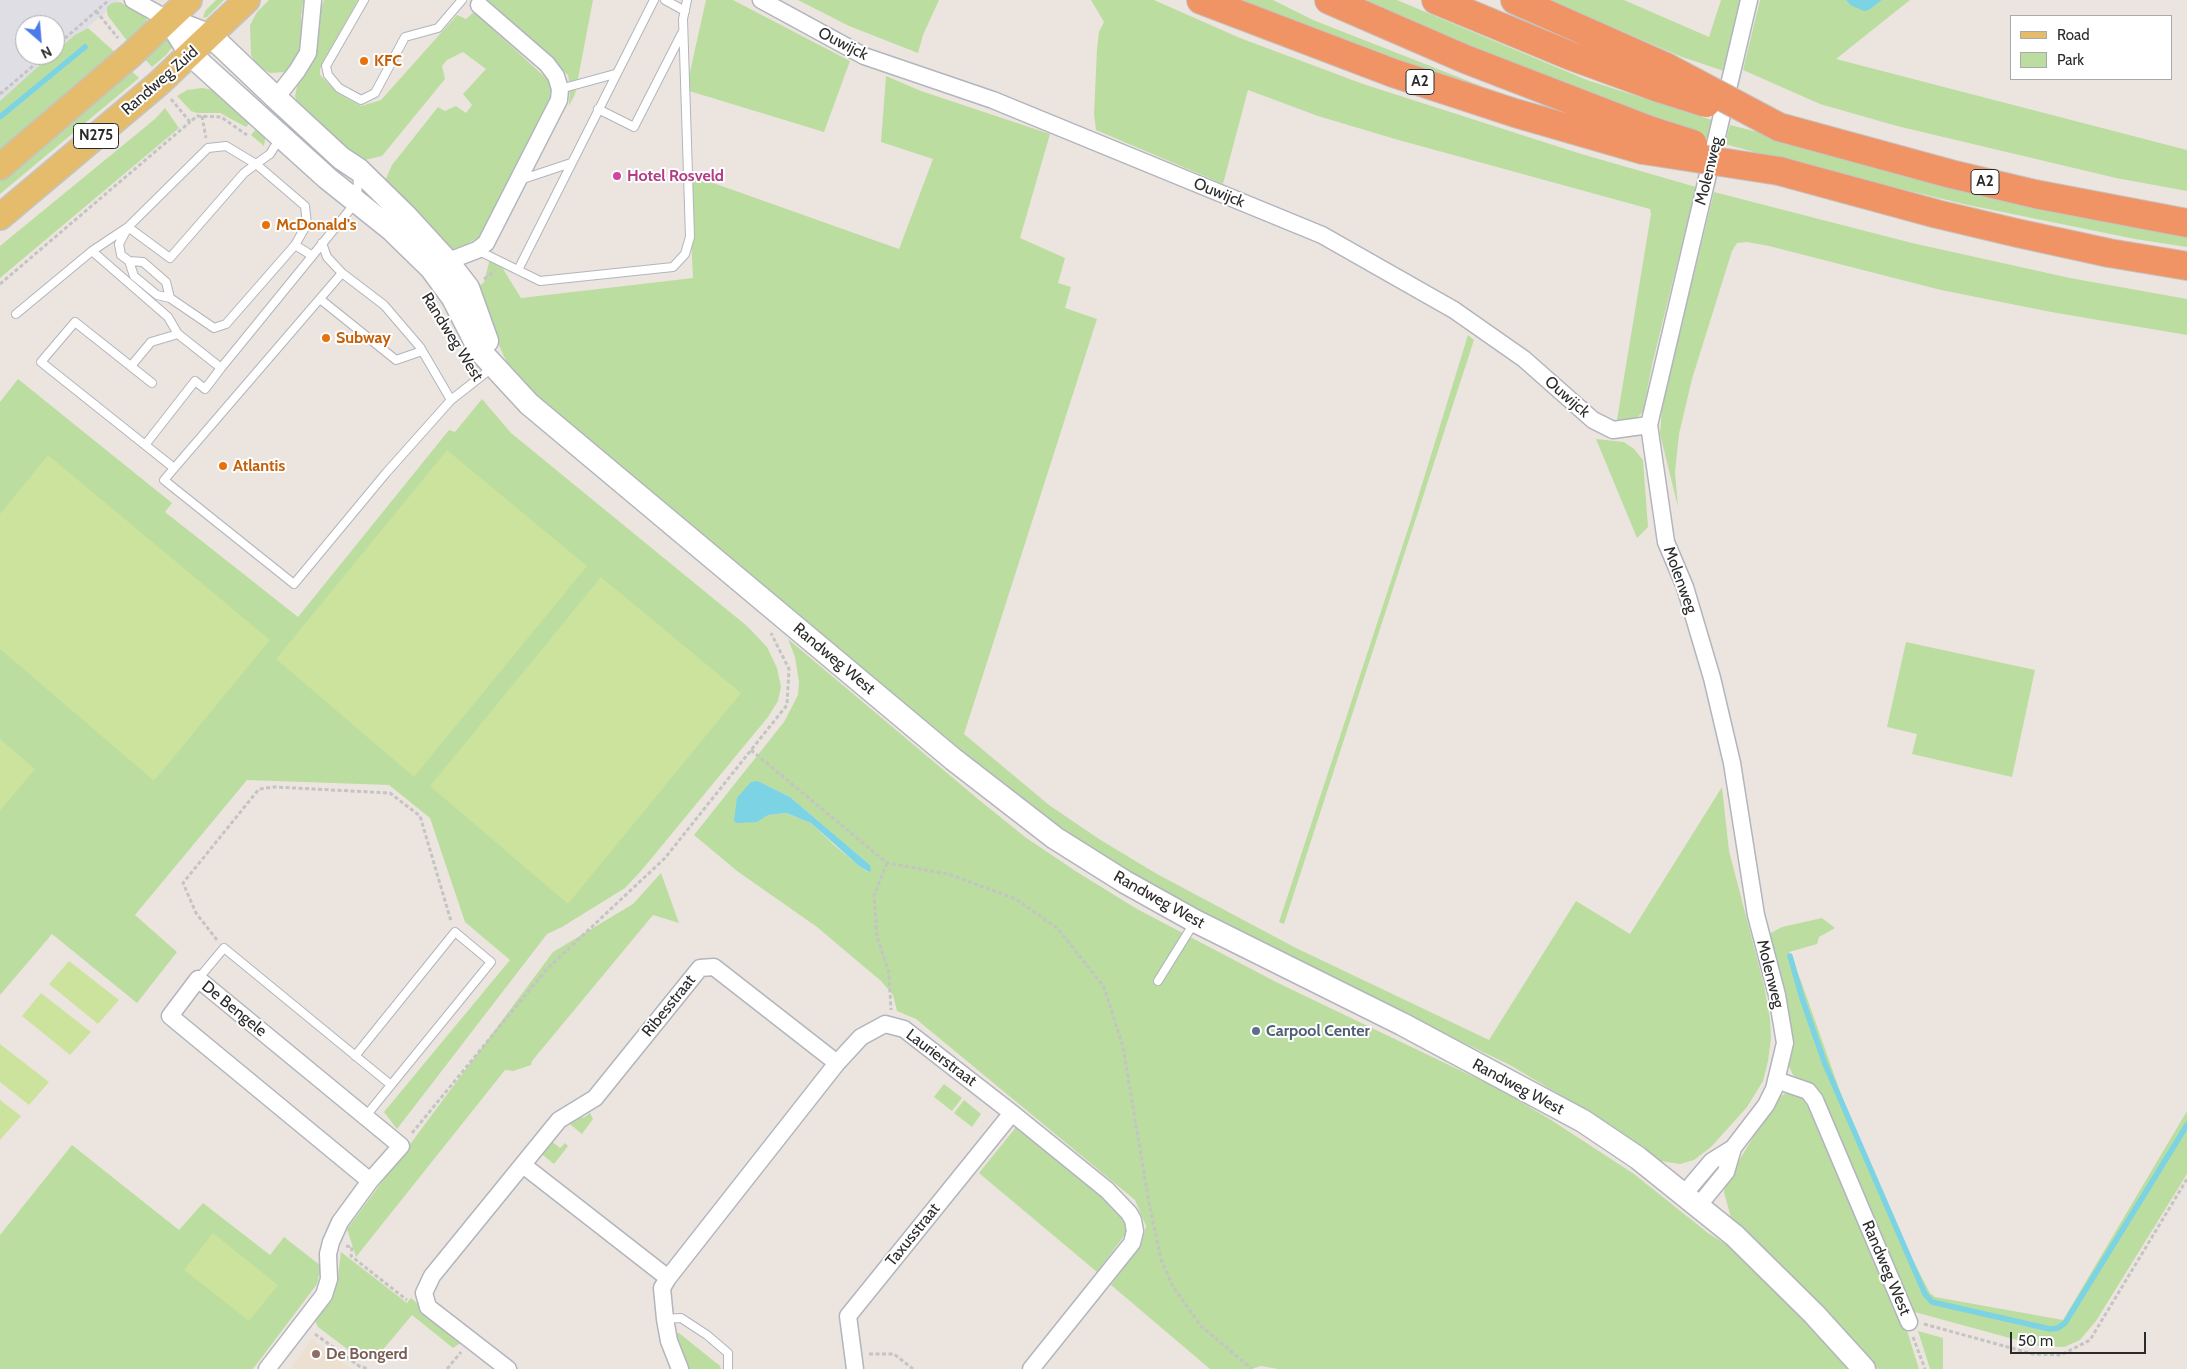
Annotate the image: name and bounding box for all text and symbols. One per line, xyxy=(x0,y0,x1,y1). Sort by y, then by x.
north arrow xyxy=(15,15,65,65)
legend xyxy=(2010,15,2172,80)
street label: Ouwijck xyxy=(815,23,871,65)
text: Road xyxy=(2057,26,2090,44)
text: N xyxy=(38,42,55,63)
street label: Randweg Zuid xyxy=(118,43,202,119)
place label: KFC xyxy=(374,51,402,71)
text: Park xyxy=(2057,51,2084,69)
marker: KFC xyxy=(358,55,370,67)
road number: A2 xyxy=(1406,70,1434,94)
road number: N275 xyxy=(74,124,118,148)
street label: Molenweg xyxy=(1691,135,1727,207)
place label: Hotel Rosveld xyxy=(627,166,724,186)
marker: Hotel Rosveld xyxy=(611,170,623,182)
road number: A2 xyxy=(1971,170,1999,194)
street label: Ouwijck xyxy=(1191,174,1247,212)
place label: McDonald's xyxy=(276,215,356,235)
marker: McDonald's xyxy=(260,219,272,231)
street label: Randweg West xyxy=(417,289,487,385)
place label: Subway xyxy=(336,328,391,348)
marker: Subway xyxy=(320,332,332,344)
street label: Ouwijck xyxy=(1541,372,1593,422)
place label: Atlantis xyxy=(233,456,285,476)
marker: Atlantis xyxy=(217,460,229,472)
street label: Molenweg xyxy=(1659,544,1701,616)
street label: Randweg West xyxy=(789,619,879,699)
street label: Randweg West xyxy=(1110,867,1208,933)
street label: Molenweg xyxy=(1752,938,1788,1010)
street label: Ribesstraat xyxy=(638,971,700,1041)
street label: De Bengele xyxy=(198,977,270,1041)
place label: Carpool Center xyxy=(1266,1021,1370,1041)
street label: Laurierstraat xyxy=(902,1025,980,1091)
marker: Carpool Center xyxy=(1250,1025,1262,1037)
street label: Randweg West xyxy=(1469,1055,1567,1119)
street label: Taxusstraat xyxy=(882,1200,944,1270)
street label: Randweg West xyxy=(1857,1218,1915,1318)
scale bar xyxy=(2012,1322,2148,1354)
text: 50 m xyxy=(2018,1332,2053,1350)
place label: De Bongerd xyxy=(326,1344,408,1364)
marker: De Bongerd xyxy=(310,1348,322,1360)

